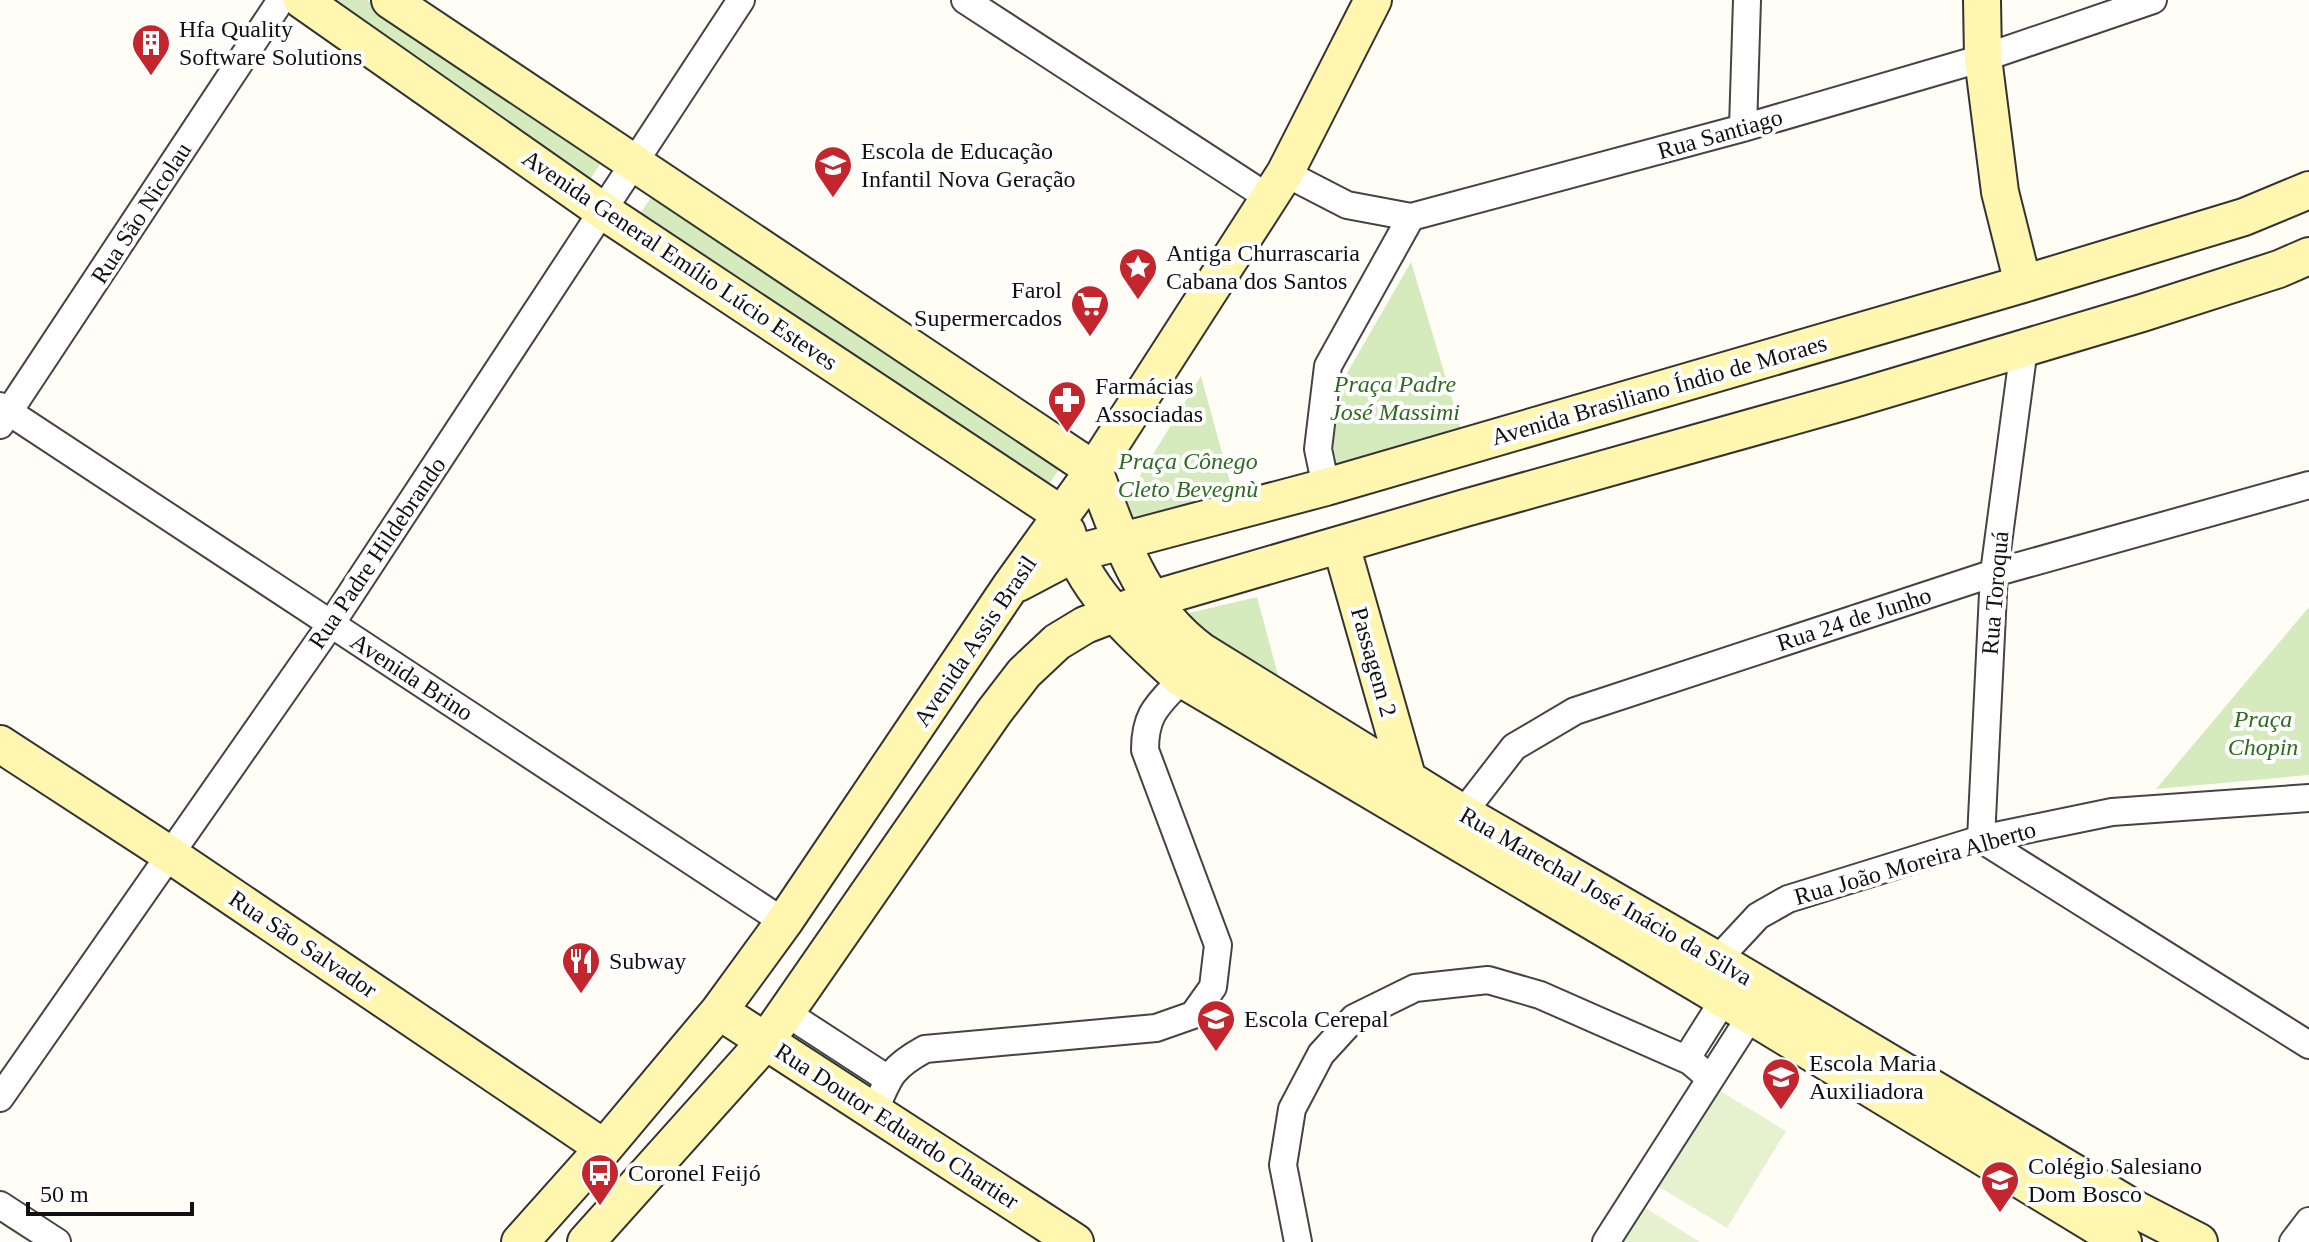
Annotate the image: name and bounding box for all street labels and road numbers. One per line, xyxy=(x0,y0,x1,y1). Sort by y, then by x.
street label: Rua Santiago xyxy=(1655,104,1785,164)
street label: Rua São Nicolau xyxy=(86,138,196,288)
street label: Avenida General Emílio Lúcio Esteves xyxy=(518,145,842,375)
street label: Avenida Brasiliano Índio de Moraes xyxy=(1488,330,1830,450)
street label: Rua Padre Hildebrando xyxy=(303,452,451,654)
street label: Rua Toroquá xyxy=(1977,530,2013,656)
street label: Avenida Assis Brasil xyxy=(908,551,1042,731)
street label: Rua 24 de Junho xyxy=(1774,582,1934,656)
street label: Passagem 2 xyxy=(1346,604,1402,720)
street label: Avenida Brino xyxy=(346,628,478,726)
street label: Rua Marechal José Inácio da Silva xyxy=(1455,802,1757,991)
street label: Rua João Moreira Alberto xyxy=(1791,816,2039,910)
street label: Rua São Salvador xyxy=(224,885,382,1003)
street label: Rua Doutor Eduardo Chartier xyxy=(771,1038,1023,1214)

